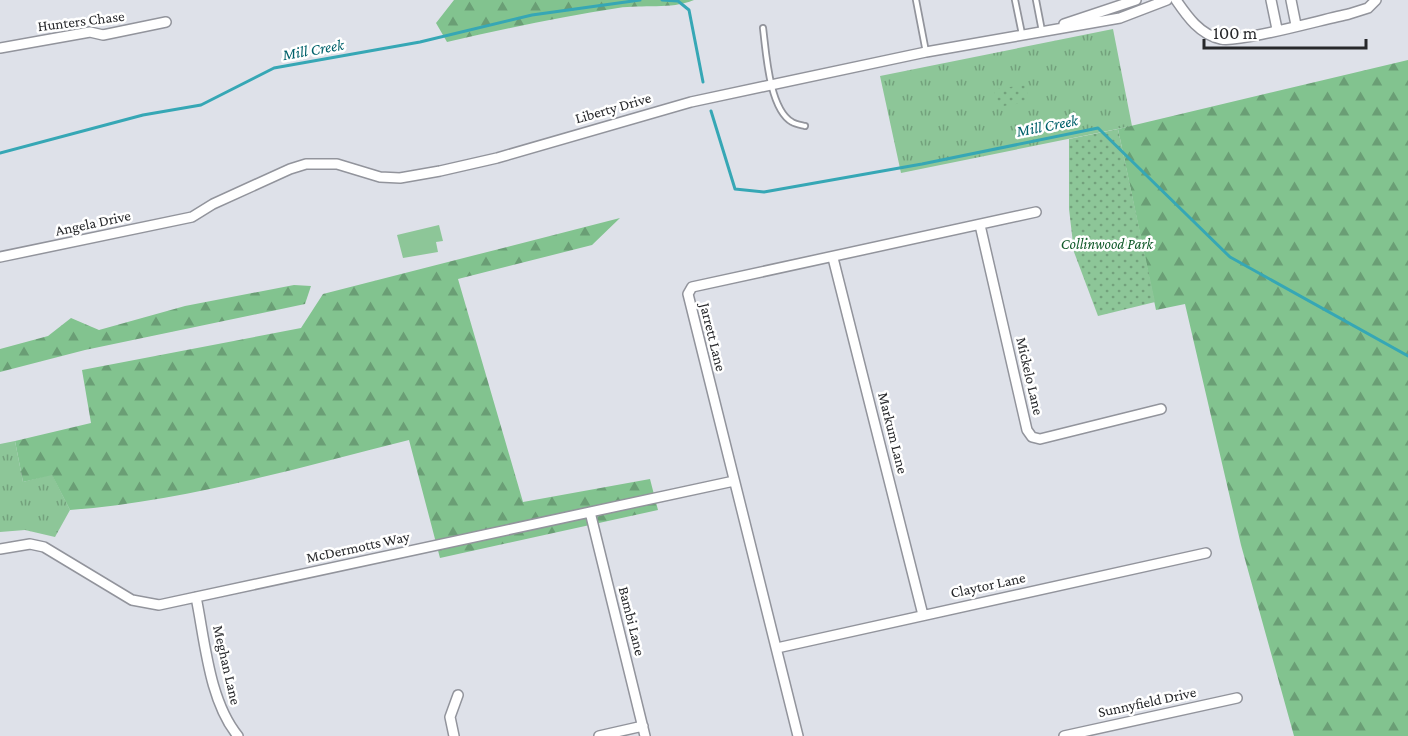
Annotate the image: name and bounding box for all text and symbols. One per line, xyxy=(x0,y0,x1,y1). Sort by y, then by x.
street label: Hunters Chase xyxy=(37,8,126,34)
scale bar xyxy=(1204,12,1366,50)
text: 100 m xyxy=(1213,23,1258,43)
water label: Mill Creek xyxy=(280,36,346,63)
street label: Liberty Drive xyxy=(573,89,653,127)
water label: Mill Creek xyxy=(1014,111,1080,140)
street label: Angela Drive xyxy=(54,207,133,240)
park label: Collinwood Park xyxy=(1061,236,1155,252)
street label: Jarrett Lane xyxy=(695,299,729,374)
street label: Mickelo Lane xyxy=(1013,335,1047,417)
street label: Markum Lane xyxy=(875,390,911,476)
street label: McDermotts Way xyxy=(305,528,412,567)
street label: Claytor Lane xyxy=(949,569,1028,602)
street label: Bambi Lane xyxy=(616,585,648,658)
street label: Meghan Lane xyxy=(209,624,244,707)
street label: Sunnyfield Drive xyxy=(1096,684,1198,721)

